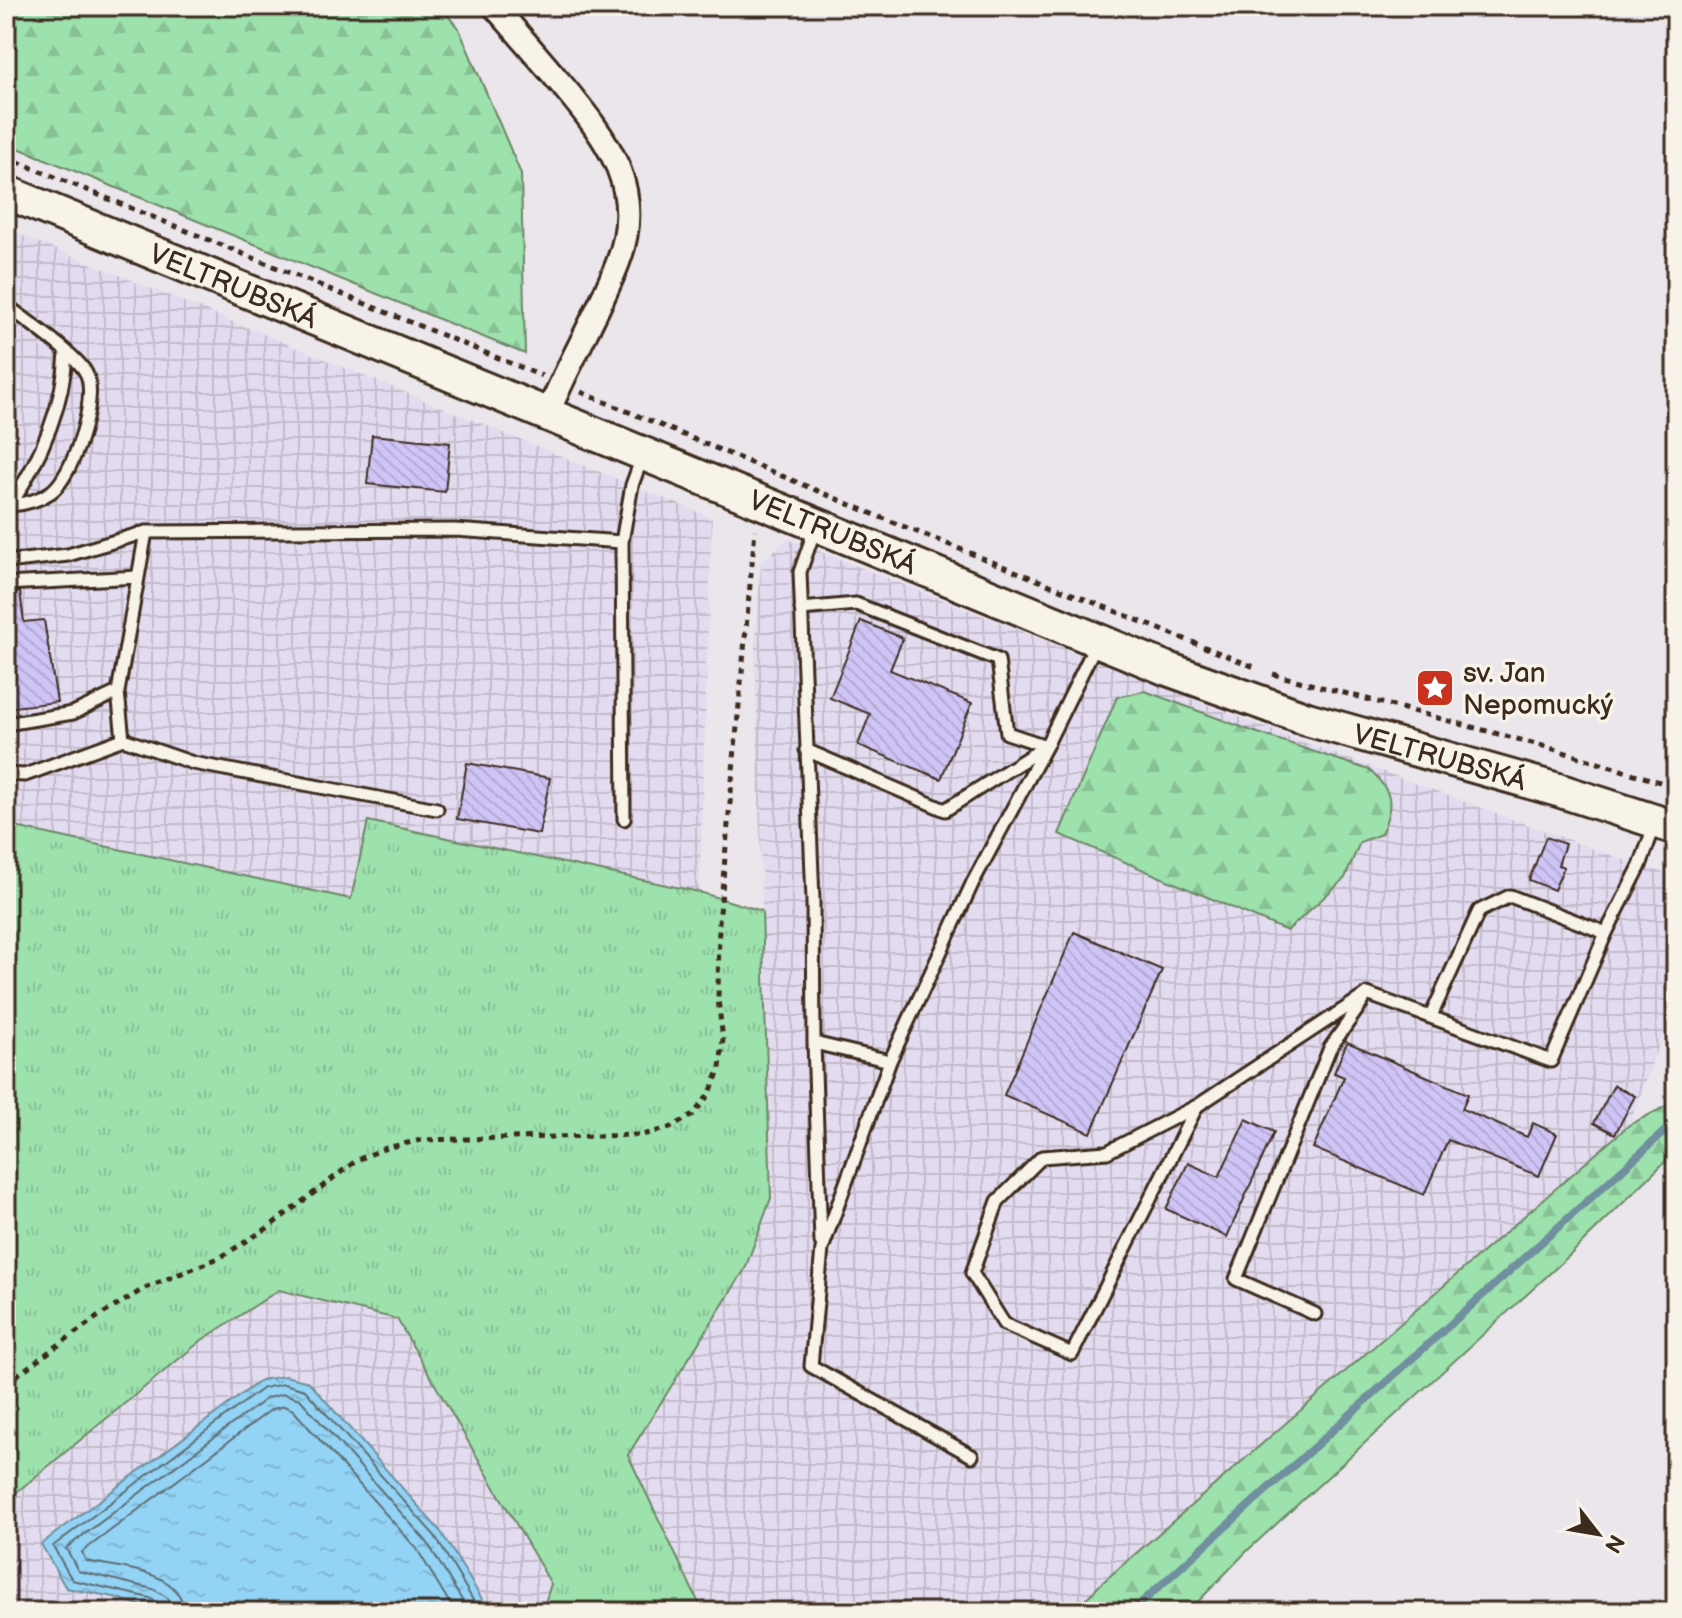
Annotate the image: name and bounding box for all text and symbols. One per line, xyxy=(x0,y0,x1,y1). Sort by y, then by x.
street label: VELTRUBSKÁ xyxy=(144,238,323,336)
street label: VELTRUBSKÁ xyxy=(744,484,922,582)
place label: sv. Jan Nepomucký xyxy=(1463,657,1614,722)
place icon: sv. Jan Nepomucký xyxy=(1414,667,1456,709)
street label: VELTRUBSKÁ xyxy=(1349,718,1531,798)
north arrow xyxy=(1558,1494,1638,1574)
text: N xyxy=(1598,1529,1630,1558)

